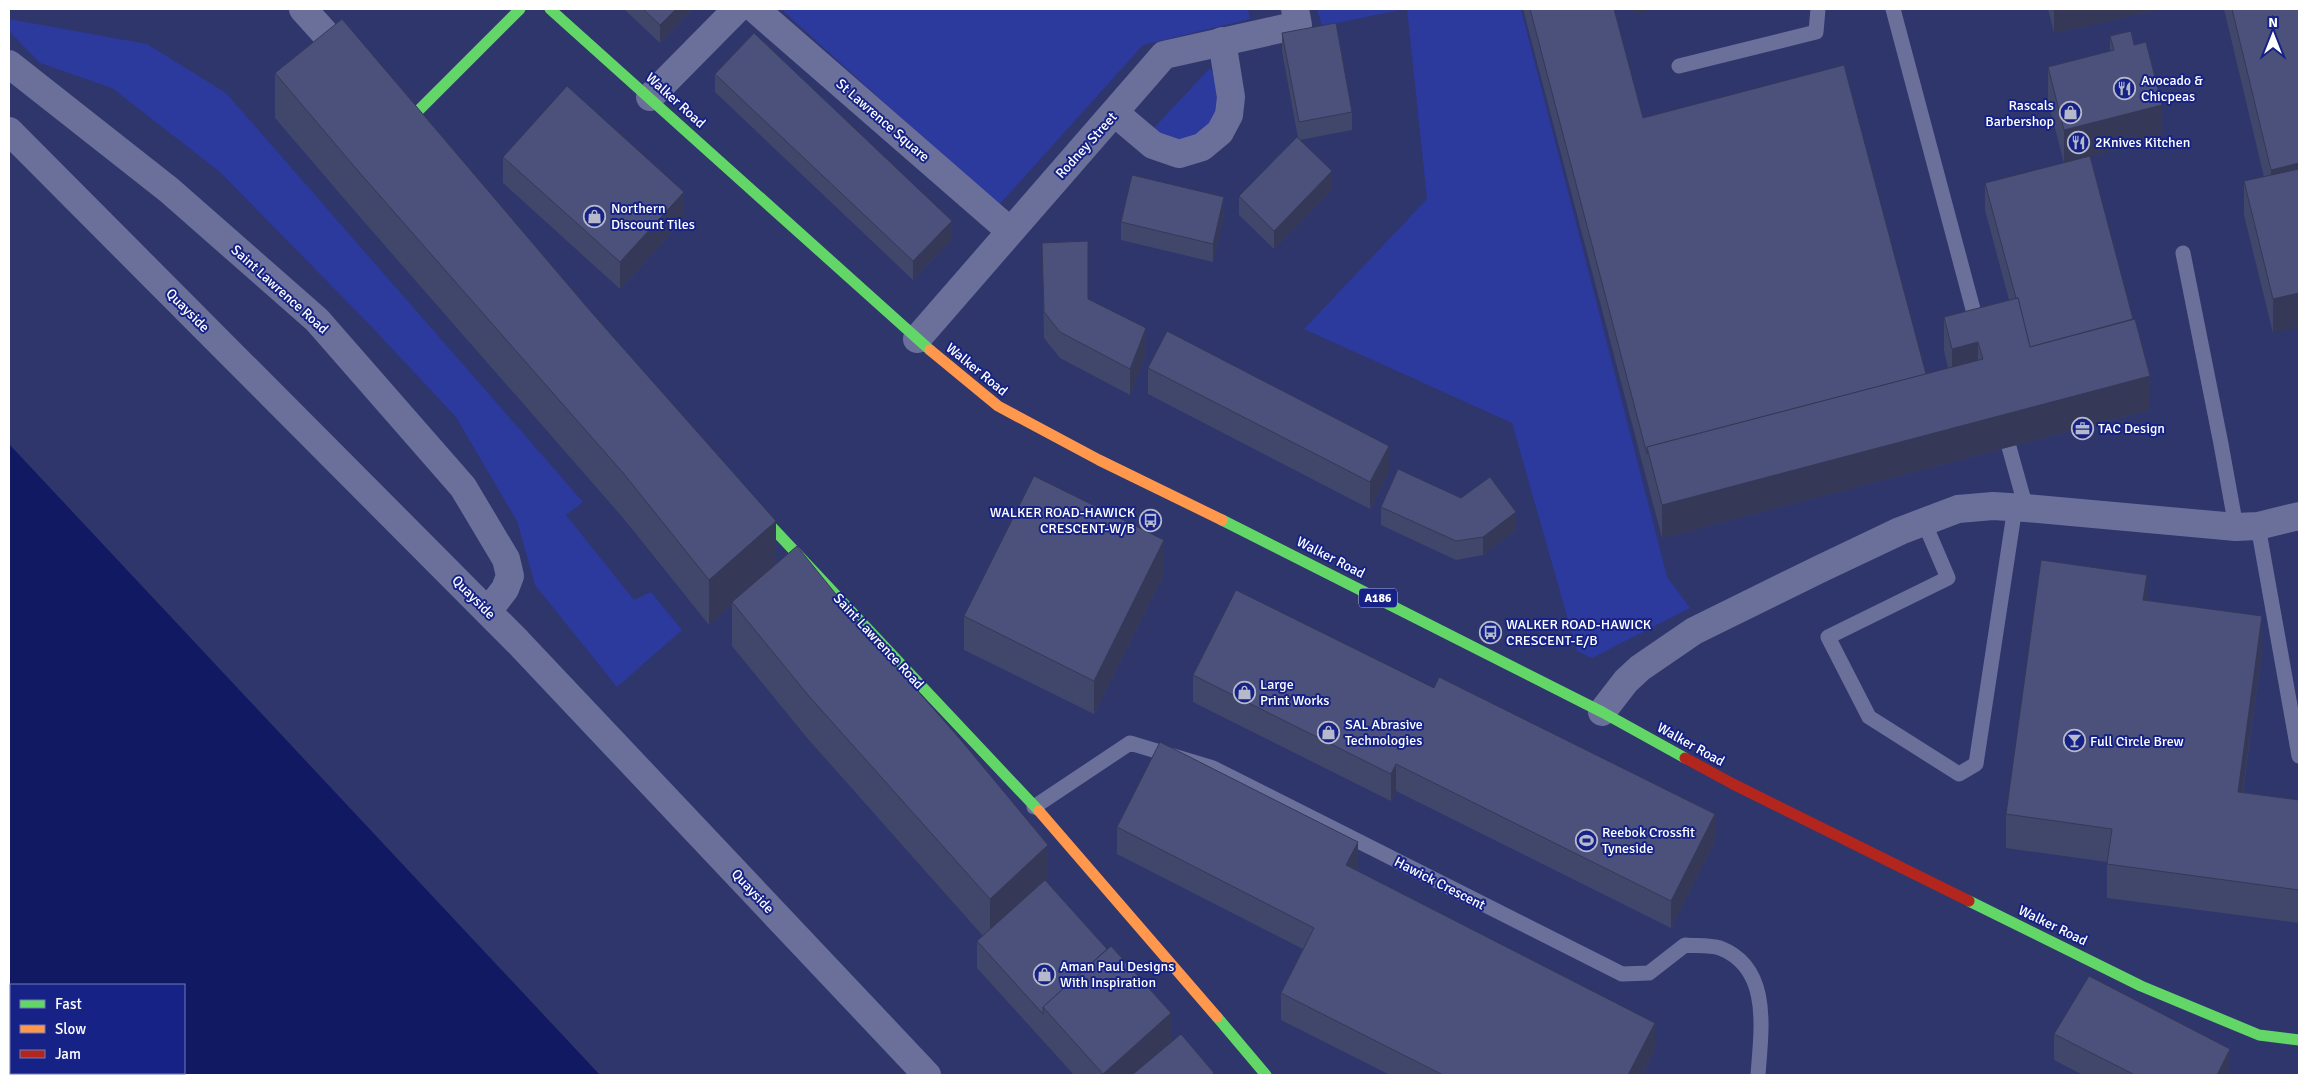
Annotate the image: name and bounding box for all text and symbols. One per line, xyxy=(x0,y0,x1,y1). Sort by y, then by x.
north arrow xyxy=(2248,10,2298,60)
text: N xyxy=(2268,14,2278,31)
street label: Walker Road xyxy=(642,69,709,132)
place label: Avocado & Chicpeas xyxy=(2141,72,2203,105)
street label: St Lawrence Square xyxy=(833,75,933,165)
restaurant icon: Avocado & Chicpeas xyxy=(2113,76,2137,100)
place label: Rascals Barbershop xyxy=(1985,97,2054,130)
shop icon: Rascals Barbershop xyxy=(2058,101,2082,125)
street label: Rodney Street xyxy=(1052,109,1121,182)
restaurant icon: 2Knives Kitchen xyxy=(2067,130,2091,154)
place label: 2Knives Kitchen xyxy=(2095,134,2190,151)
place label: Northern Discount Tiles xyxy=(611,200,695,233)
shop icon: Northern Discount Tiles xyxy=(583,204,607,228)
street label: Saint Lawrence Road xyxy=(228,241,332,337)
street label: Quayside xyxy=(162,285,213,336)
street label: Walker Road xyxy=(942,339,1011,399)
office icon: TAC Design xyxy=(2070,416,2094,440)
place label: TAC Design xyxy=(2098,420,2165,437)
place label: WALKER ROAD-HAWICK CRESCENT-W/B xyxy=(990,504,1136,537)
bus stop icon: WALKER ROAD-HAWICK CRESCENT-W/B xyxy=(1139,508,1163,532)
street label: Walker Road xyxy=(1294,533,1368,582)
street label: Quayside xyxy=(448,572,499,623)
road number: A186 xyxy=(1359,588,1397,608)
street label: Saint Lawrence Road xyxy=(830,590,927,693)
place label: WALKER ROAD-HAWICK CRESCENT-E/B xyxy=(1506,616,1652,649)
bus stop icon: WALKER ROAD-HAWICK CRESCENT-E/B xyxy=(1478,620,1502,644)
place label: Large Print Works xyxy=(1260,676,1329,709)
shop icon: Large Print Works xyxy=(1232,680,1256,704)
place label: SAL Abrasive Technologies xyxy=(1345,716,1423,749)
street label: Walker Road xyxy=(1654,719,1727,770)
shop icon: SAL Abrasive Technologies xyxy=(1317,720,1341,744)
bar icon: Full Circle Brew xyxy=(2062,729,2086,753)
place label: Full Circle Brew xyxy=(2090,733,2184,750)
place label: Reebok Crossfit Tyneside xyxy=(1602,824,1695,857)
sports icon: Reebok Crossfit Tyneside xyxy=(1574,828,1598,852)
street label: Hawick Crescent xyxy=(1391,853,1488,914)
street label: Quayside xyxy=(728,866,777,917)
street label: Walker Road xyxy=(2016,901,2090,949)
place label: Aman Paul Designs With Inspiration xyxy=(1060,958,1174,991)
shop icon: Aman Paul Designs With Inspiration xyxy=(1032,962,1056,986)
legend xyxy=(10,984,185,1074)
text: Fast xyxy=(55,995,82,1013)
text: Slow xyxy=(55,1020,86,1038)
text: Jam xyxy=(55,1045,81,1063)

